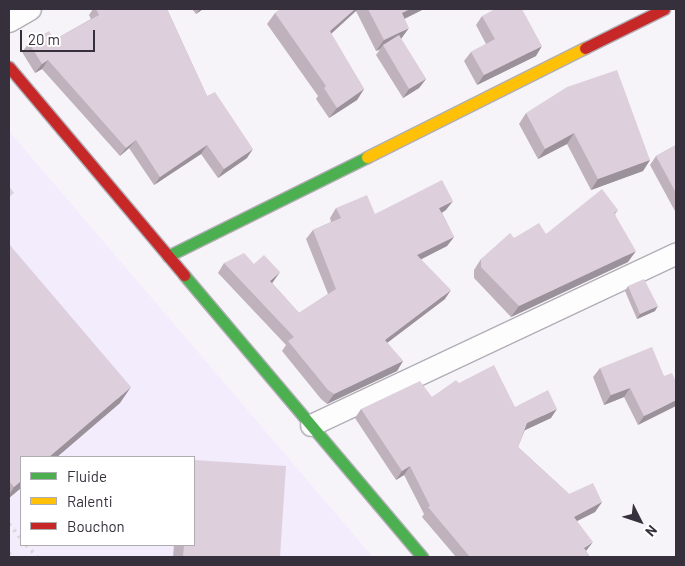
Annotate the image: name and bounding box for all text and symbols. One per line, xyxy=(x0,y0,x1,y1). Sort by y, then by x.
scale bar xyxy=(22,20,98,52)
text: 20 m xyxy=(28,30,60,48)
legend xyxy=(20,456,195,546)
text: Fluide xyxy=(67,467,107,485)
text: Ralenti xyxy=(67,492,113,510)
north arrow xyxy=(615,496,665,546)
text: Bouchon xyxy=(67,517,125,535)
text: N xyxy=(642,522,661,540)

